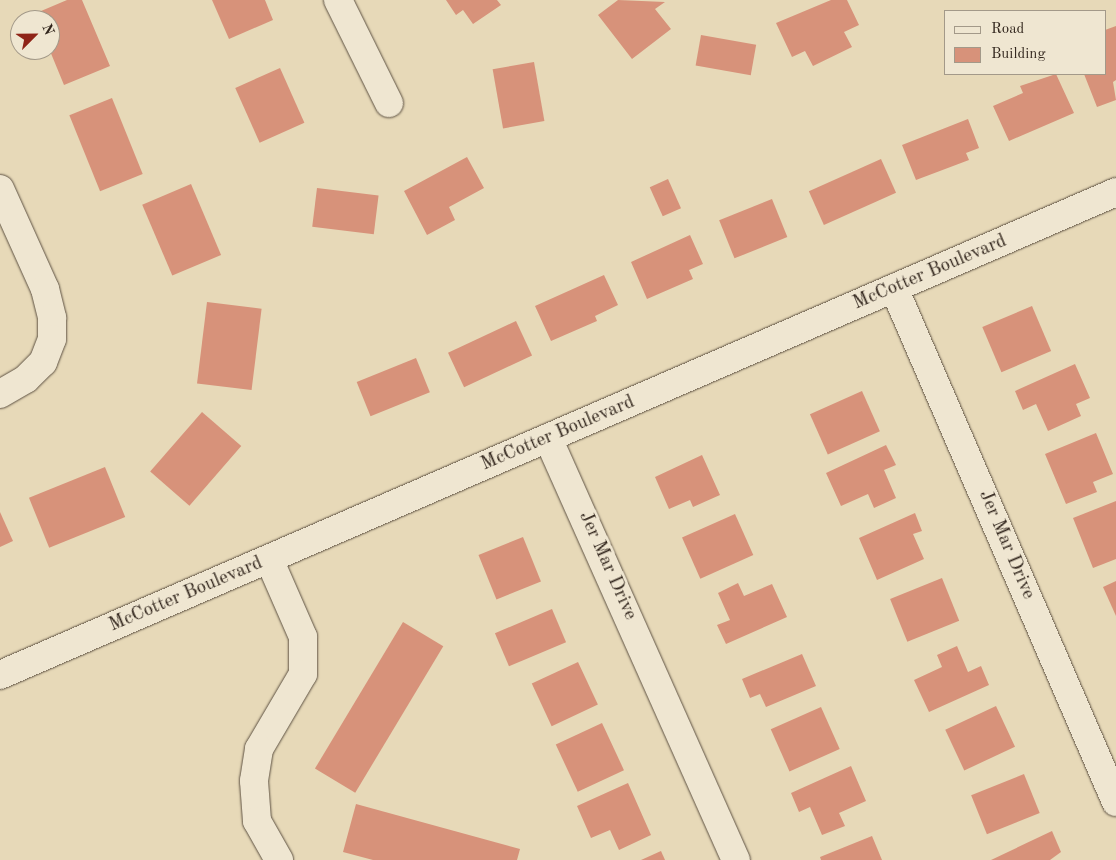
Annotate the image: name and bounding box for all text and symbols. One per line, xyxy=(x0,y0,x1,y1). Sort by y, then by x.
north arrow xyxy=(10,10,60,60)
legend xyxy=(944,10,1106,75)
text: N xyxy=(39,22,56,37)
text: Road xyxy=(991,22,1024,37)
text: Building xyxy=(991,47,1046,62)
street label: McCotter Boulevard xyxy=(850,230,1010,316)
street label: McCotter Boulevard xyxy=(478,391,638,477)
street label: Jer Mar Drive xyxy=(973,487,1039,603)
street label: Jer Mar Drive xyxy=(573,508,641,624)
street label: McCotter Boulevard xyxy=(106,552,266,638)

